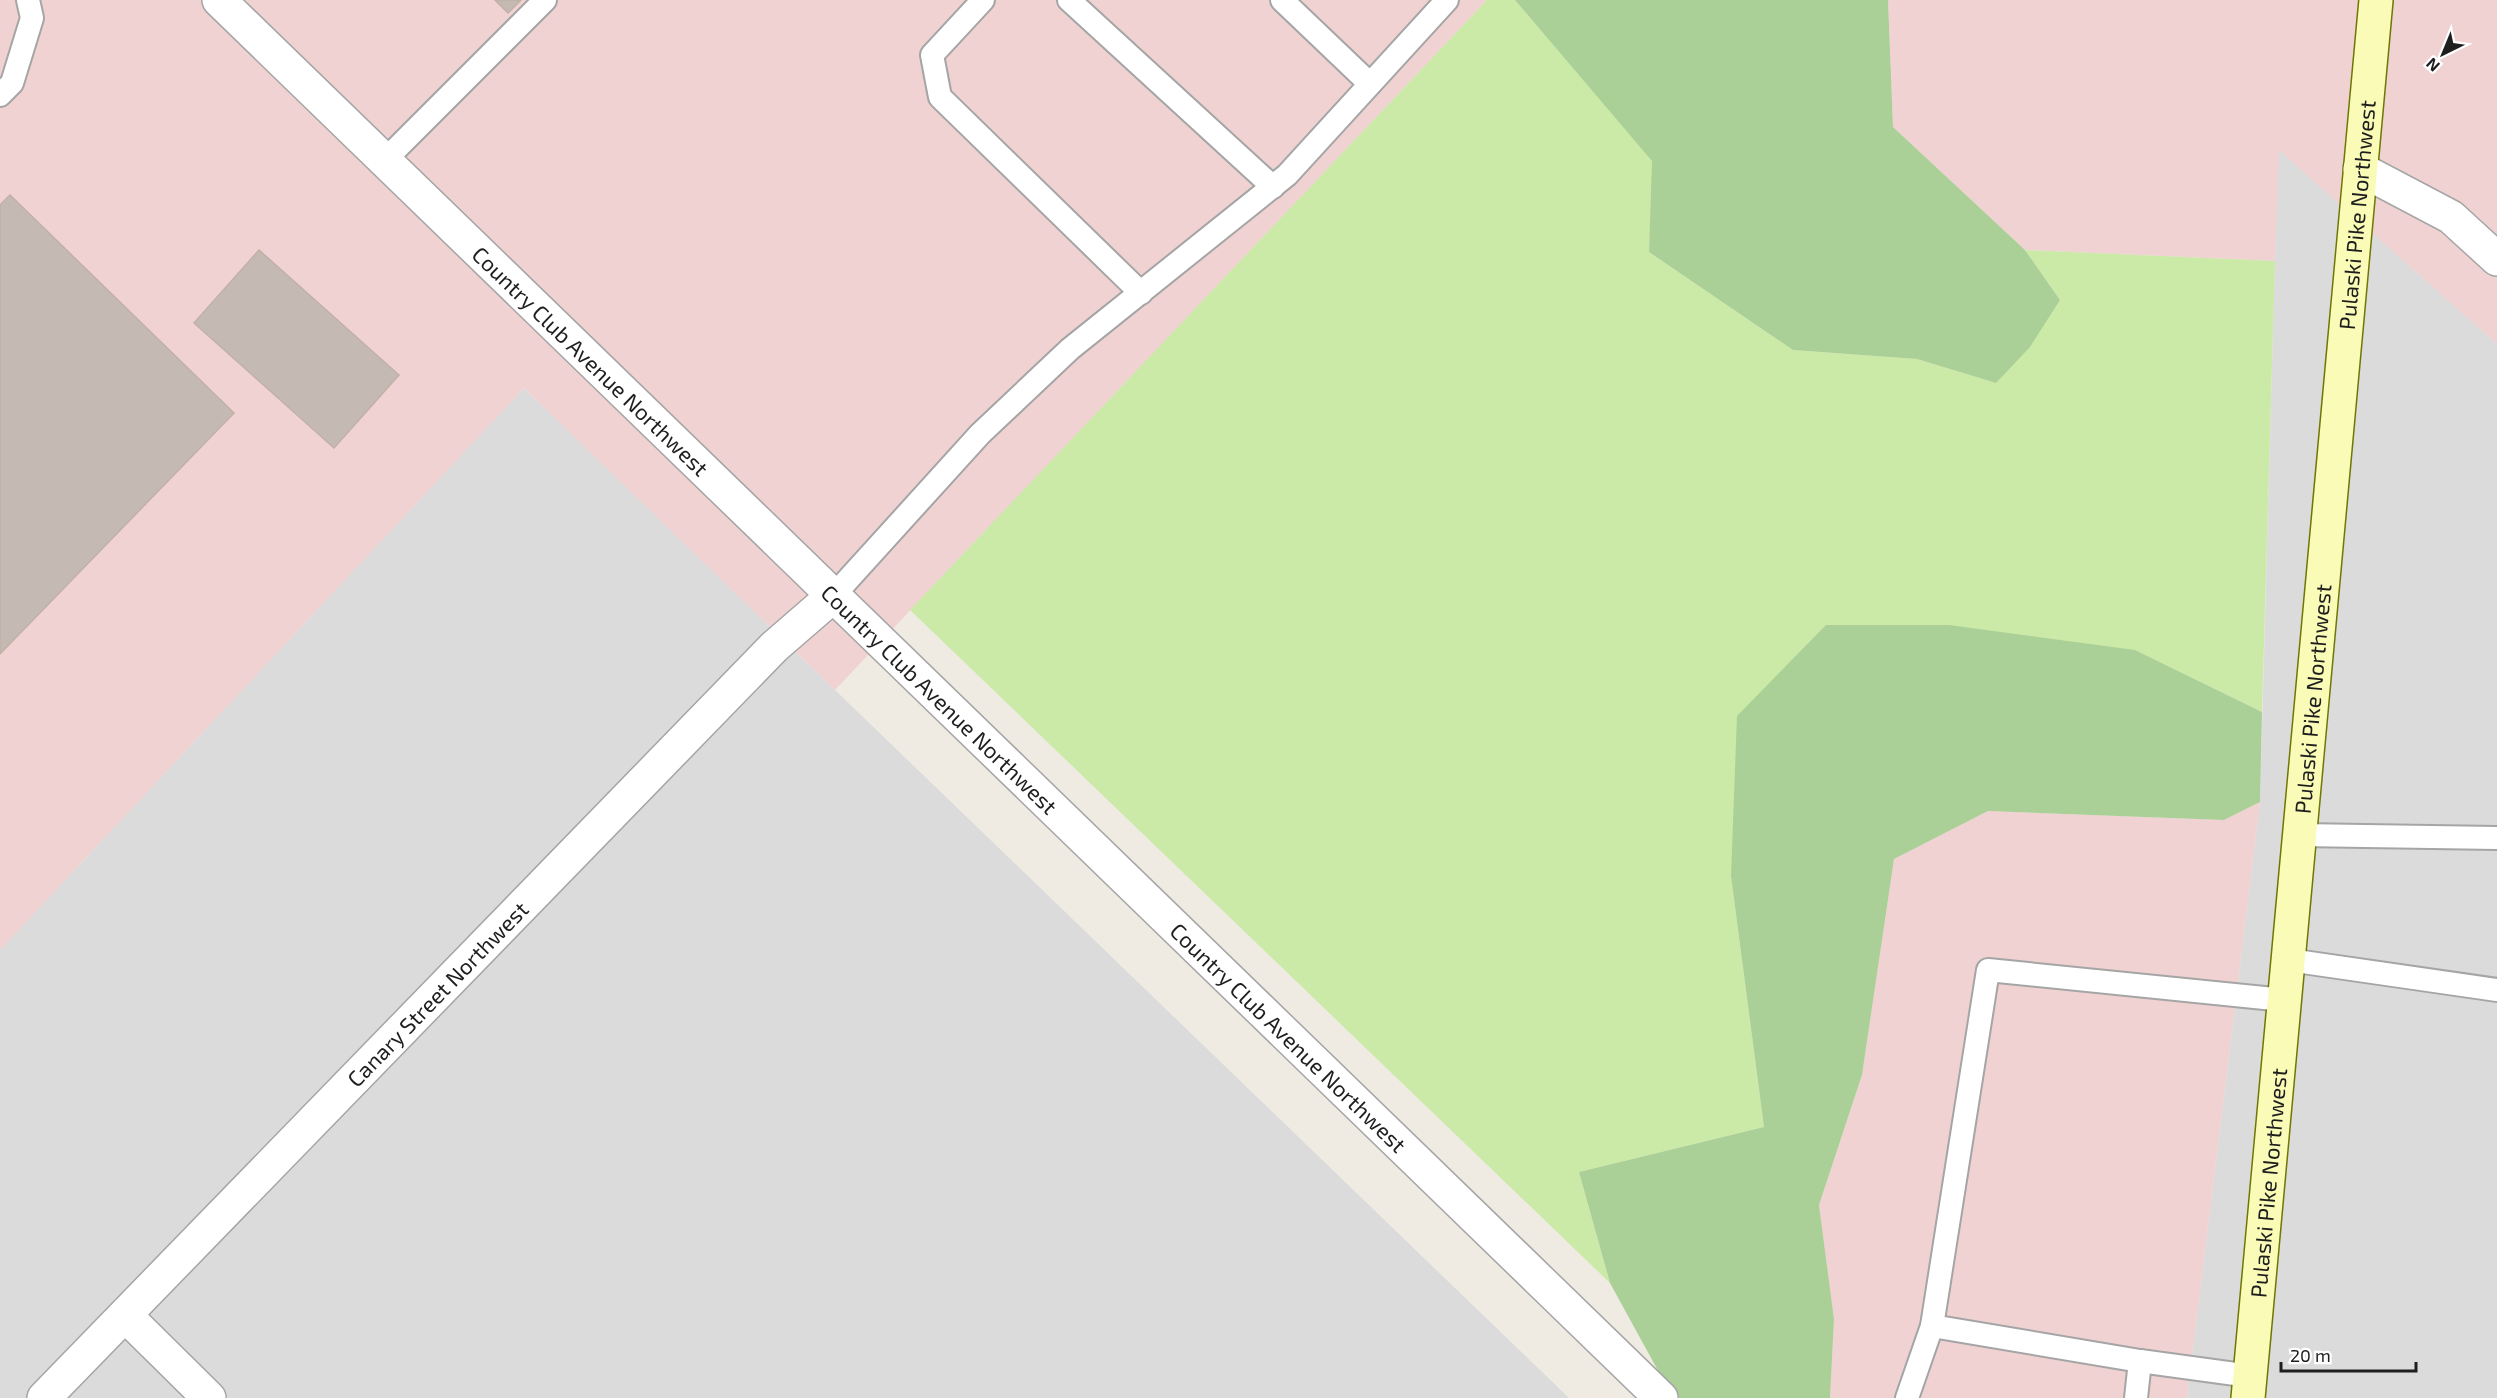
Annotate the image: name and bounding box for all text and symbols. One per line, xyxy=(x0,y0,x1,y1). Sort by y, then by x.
north arrow xyxy=(2413,24,2473,84)
text: N xyxy=(2422,54,2443,76)
street label: Pulaski Pike Northwest xyxy=(2333,99,2380,331)
street label: Country Club Avenue Northwest xyxy=(468,240,714,481)
street label: Country Club Avenue Northwest xyxy=(816,579,1063,819)
street label: Pulaski Pike Northwest xyxy=(2289,583,2335,815)
street label: Canary Street Northwest xyxy=(341,896,533,1092)
street label: Country Club Avenue Northwest xyxy=(1165,917,1412,1157)
street label: Pulaski Pike Northwest xyxy=(2244,1067,2291,1299)
scale bar xyxy=(2281,1335,2416,1373)
text: 20 m xyxy=(2290,1344,2331,1366)

